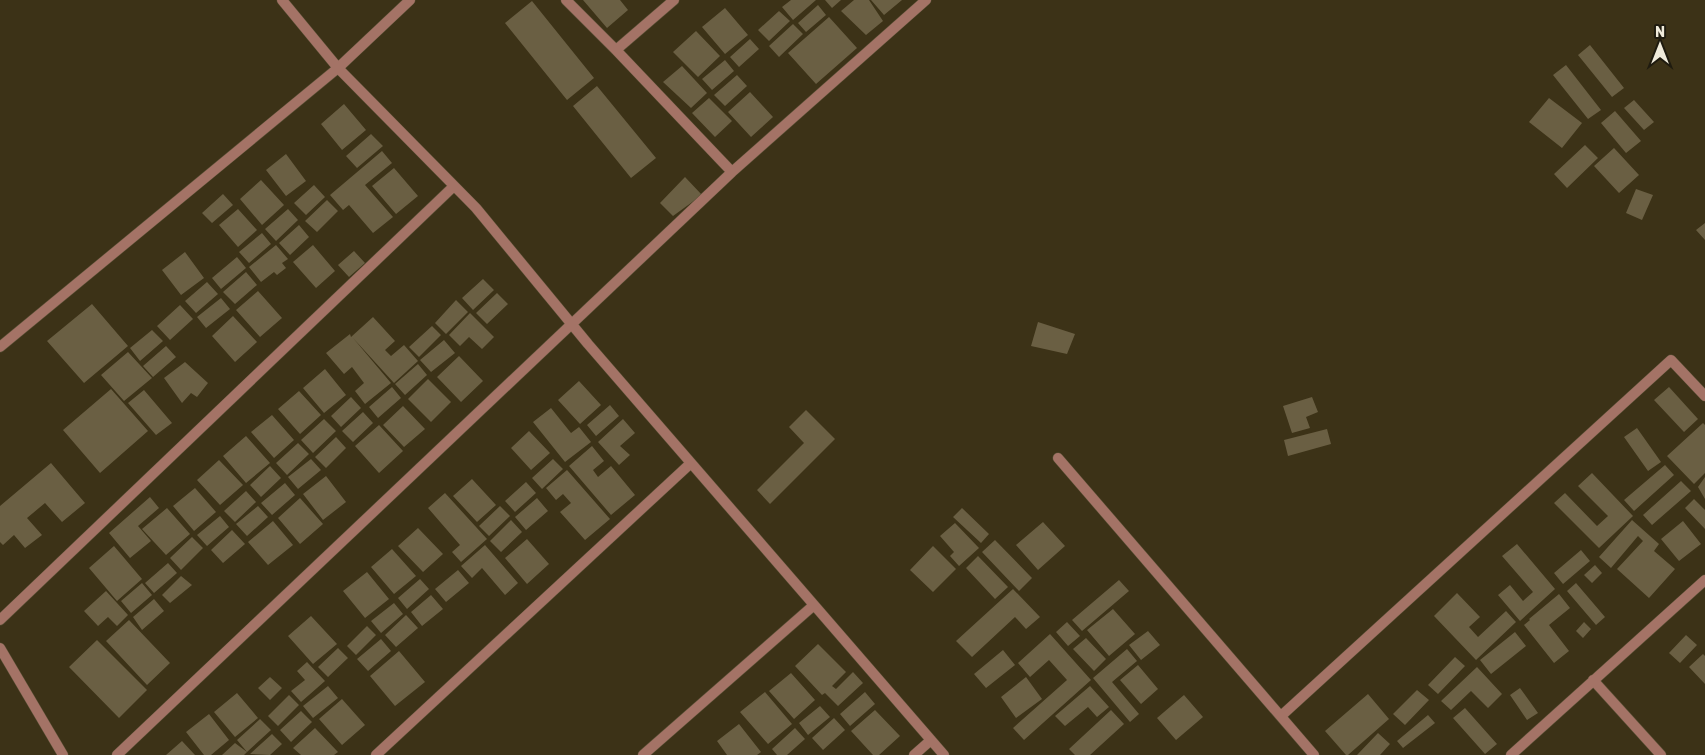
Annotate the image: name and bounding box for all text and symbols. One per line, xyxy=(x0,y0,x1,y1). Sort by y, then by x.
north arrow xyxy=(1635,20,1685,70)
text: N xyxy=(1655,24,1665,41)

